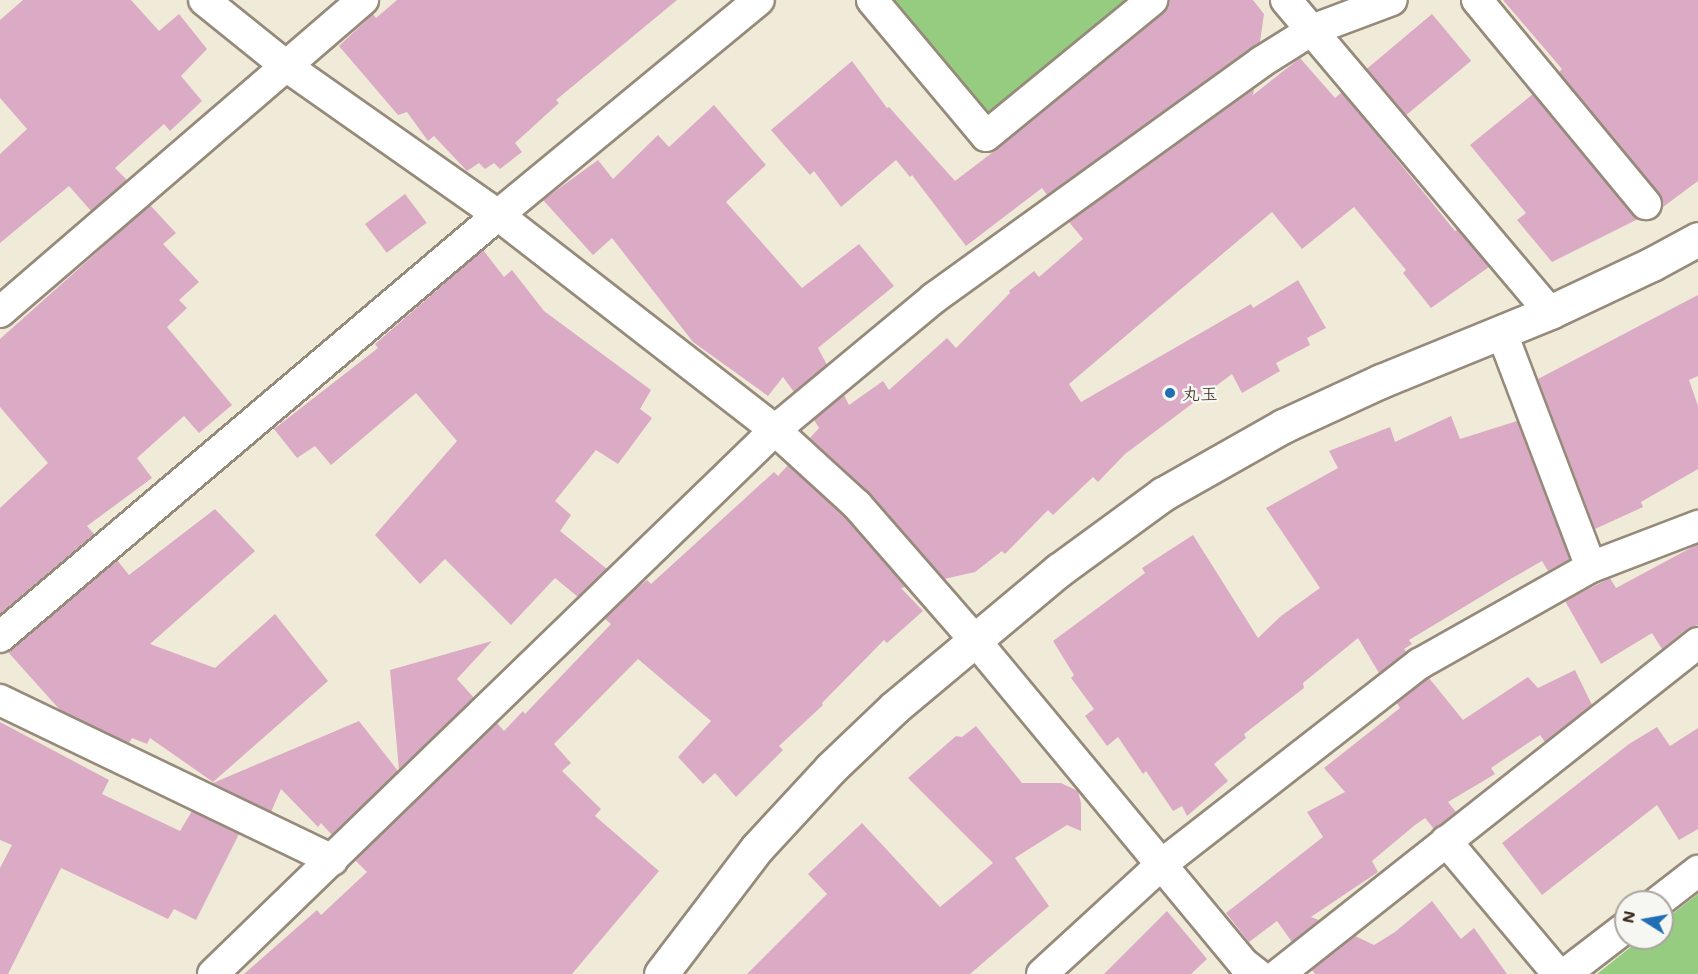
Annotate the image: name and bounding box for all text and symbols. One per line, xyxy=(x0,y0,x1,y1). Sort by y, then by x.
place label: 丸玉 xyxy=(1182,382,1218,404)
marker: 丸玉 xyxy=(1163,386,1177,400)
north arrow xyxy=(1614,890,1674,950)
text: N xyxy=(1616,909,1639,925)

